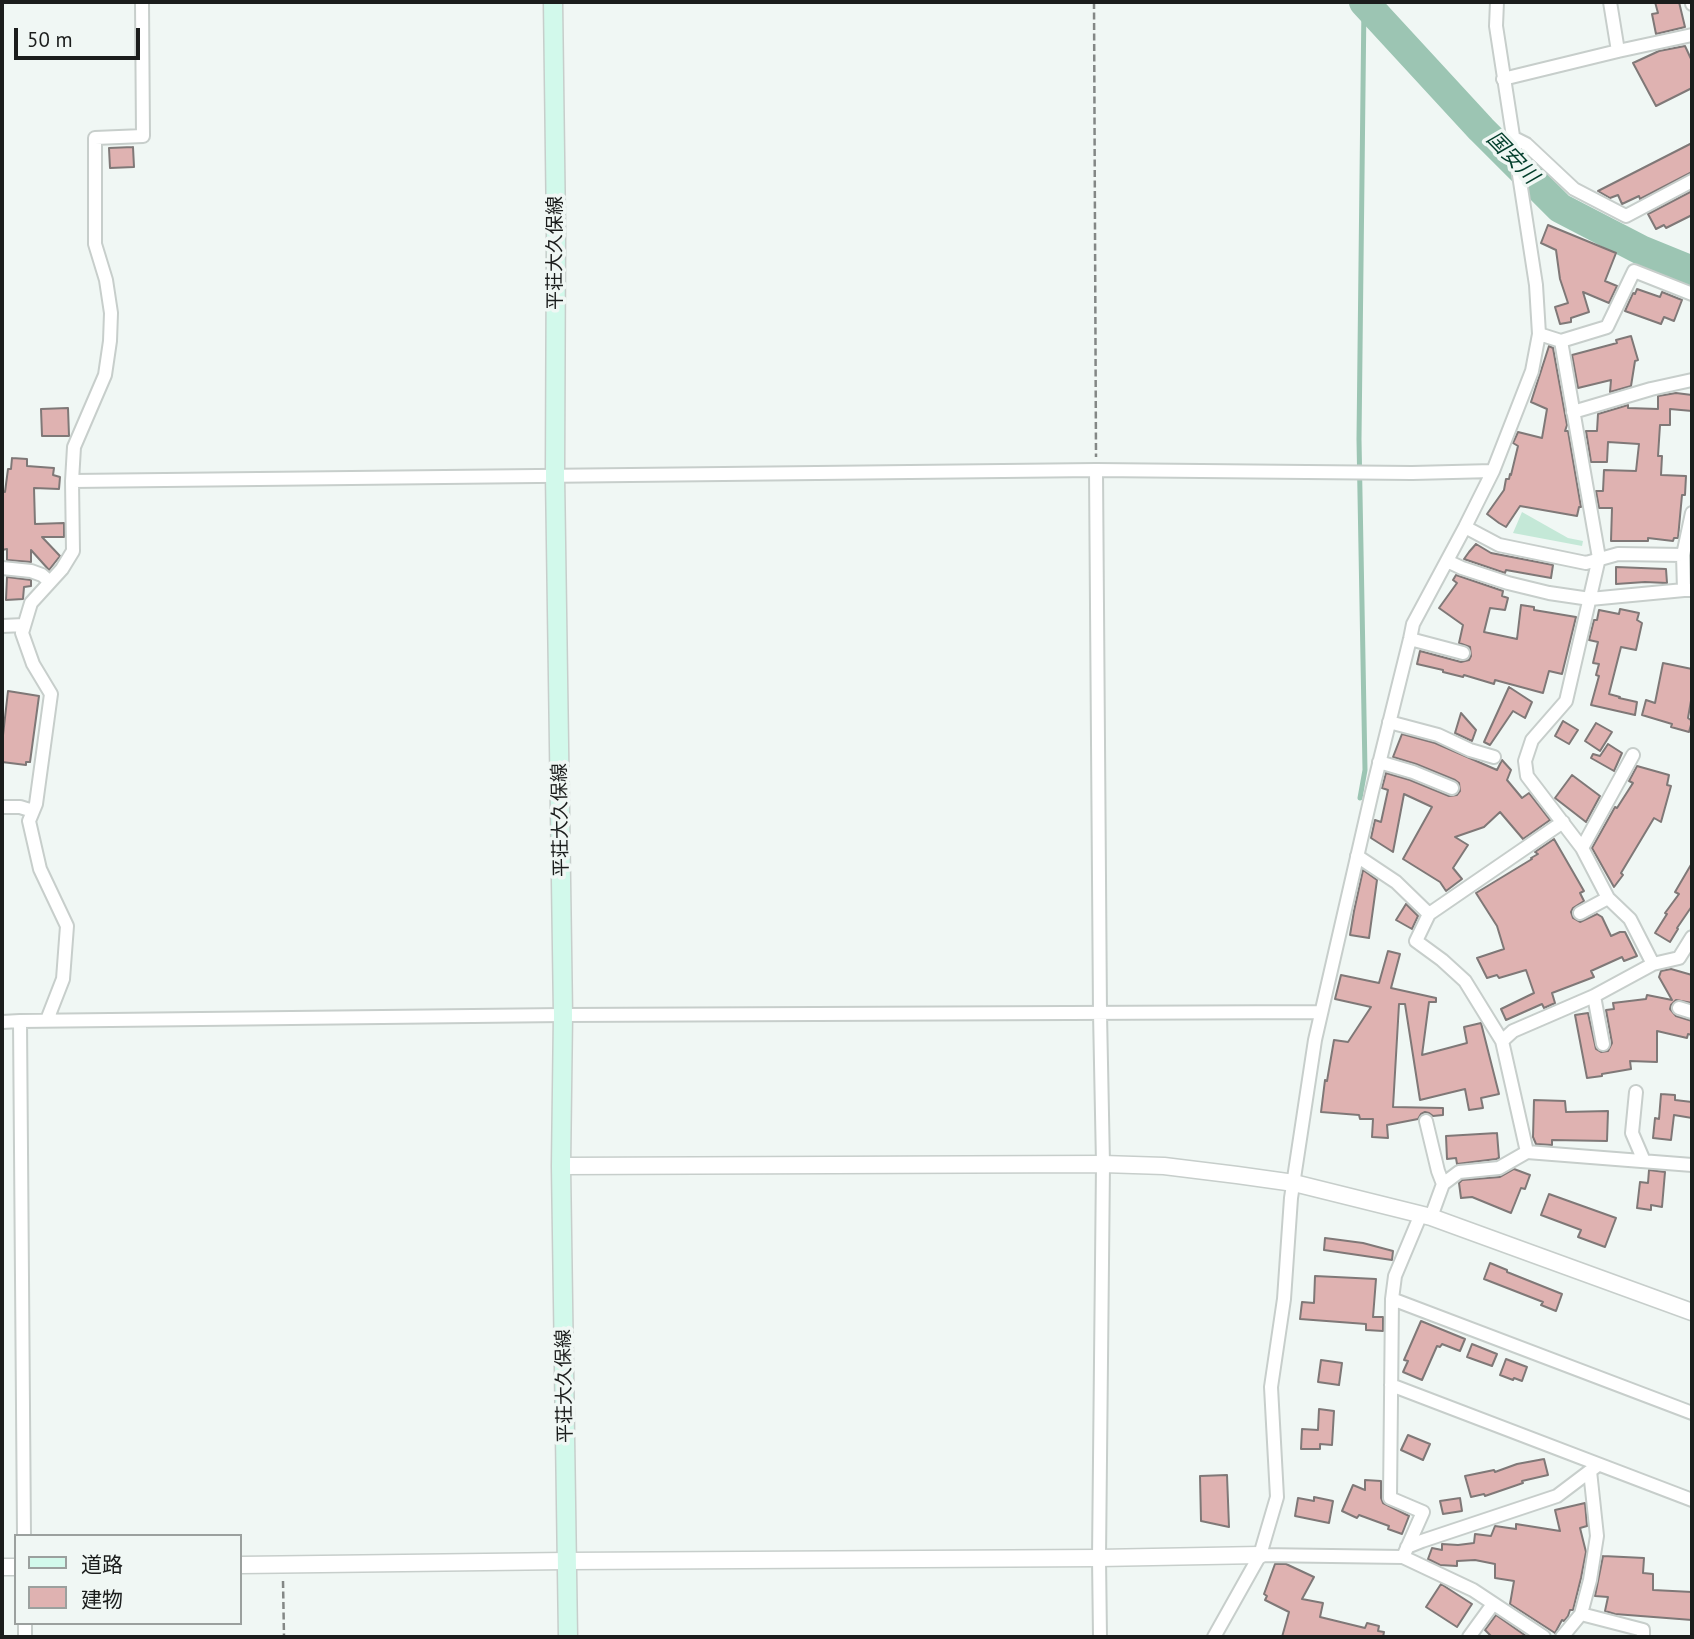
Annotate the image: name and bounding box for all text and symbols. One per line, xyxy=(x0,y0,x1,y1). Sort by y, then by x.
scale bar xyxy=(18,14,144,58)
text: 50 m xyxy=(27,26,73,53)
water label: 国安川 xyxy=(1481,127,1543,189)
street label: 平荘大久保線 xyxy=(545,196,567,310)
street label: 平荘大久保線 xyxy=(549,763,573,877)
street label: 平荘大久保線 xyxy=(553,1329,577,1443)
legend xyxy=(14,1534,242,1625)
text: 道路 xyxy=(81,1551,123,1578)
text: 建物 xyxy=(81,1586,123,1613)

